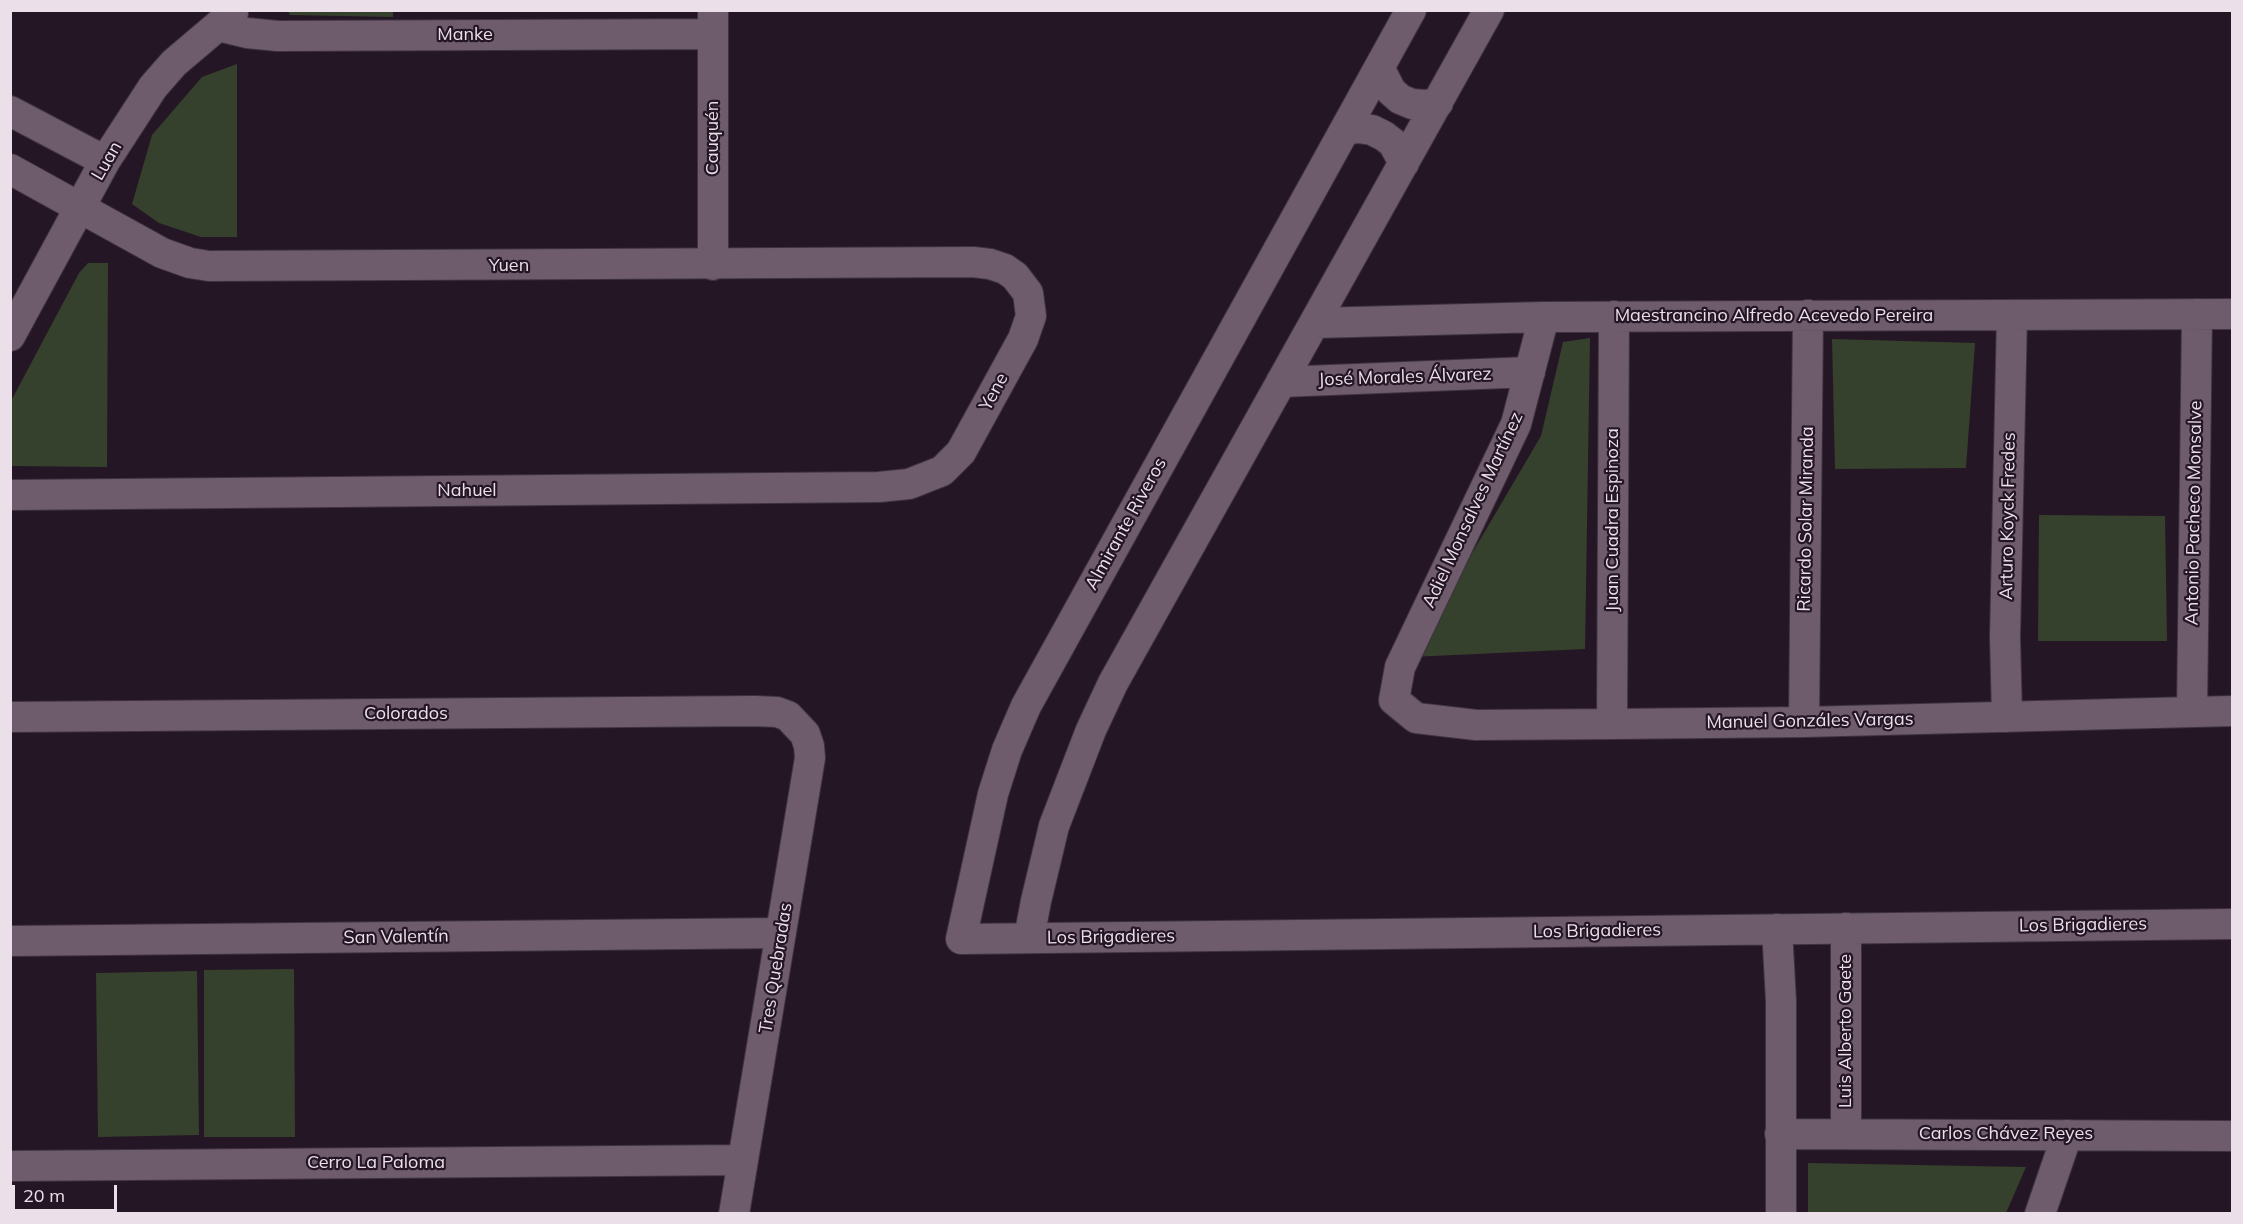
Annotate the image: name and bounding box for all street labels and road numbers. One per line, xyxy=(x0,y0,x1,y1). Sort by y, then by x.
street label: Manke xyxy=(437,24,493,46)
street label: Cauquén xyxy=(702,101,724,175)
street label: Luan xyxy=(87,138,127,184)
street label: Yuen xyxy=(489,255,529,277)
street label: Maestrancino Alfredo Acevedo Pereira xyxy=(1615,305,1933,327)
street label: José Morales Álvarez xyxy=(1318,363,1492,391)
street label: Yene xyxy=(975,369,1013,415)
street label: Antonio Pacheco Monsalve xyxy=(2181,401,2207,625)
street label: Adiel Monsalves Martínez xyxy=(1418,409,1528,611)
street label: Ricardo Solar Miranda xyxy=(1794,426,1818,612)
street label: Juan Cuadra Espinoza xyxy=(1602,428,1624,612)
street label: Arturo Koyck Fredes xyxy=(1996,432,2020,600)
street label: Almirante Riveros xyxy=(1081,454,1171,594)
street label: Nahuel xyxy=(437,480,497,502)
street label: Colorados xyxy=(364,703,448,725)
street label: Manuel Gonzáles Vargas xyxy=(1706,708,1914,734)
street label: Tres Quebradas xyxy=(755,901,797,1035)
street label: Los Brigadieres xyxy=(2019,913,2147,937)
street label: Los Brigadieres xyxy=(1533,919,1661,943)
street label: San Valentín xyxy=(343,925,449,949)
street label: Los Brigadieres xyxy=(1047,925,1175,949)
street label: Luis Alberto Gaete xyxy=(1835,954,1857,1108)
street label: Carlos Chávez Reyes xyxy=(1919,1123,2093,1145)
street label: Cerro La Paloma xyxy=(307,1152,445,1174)

